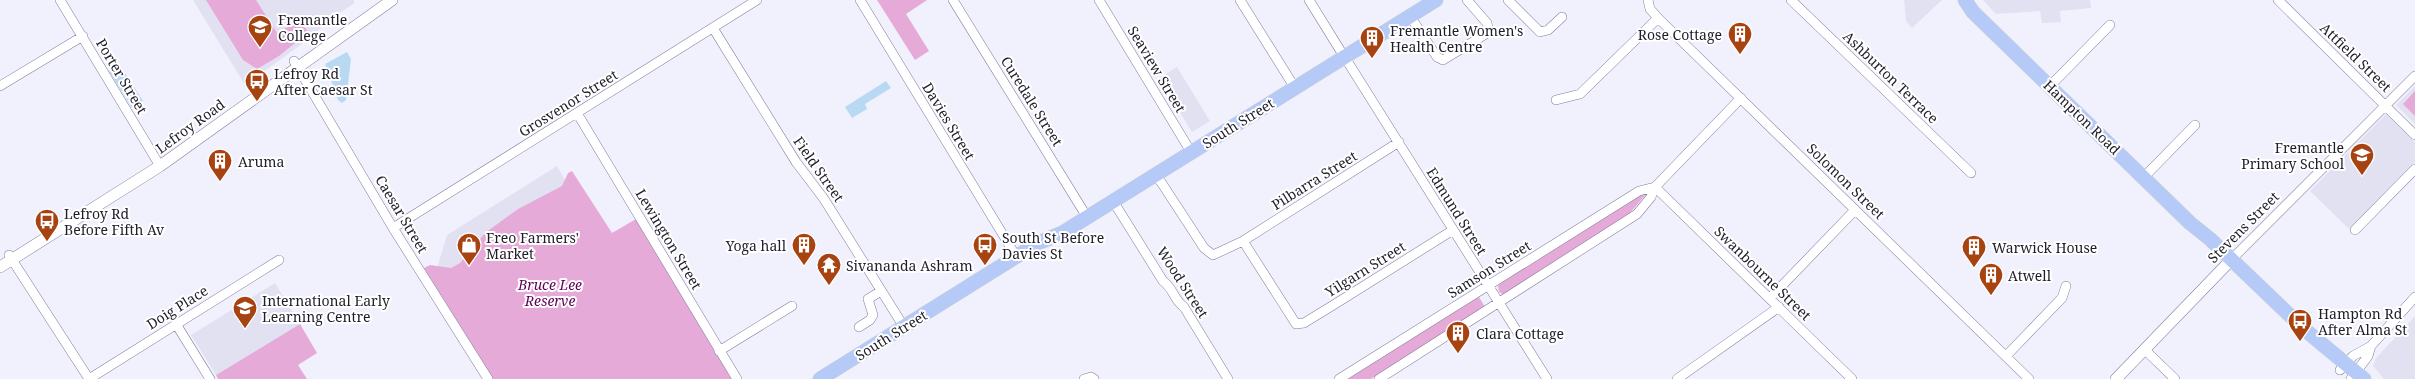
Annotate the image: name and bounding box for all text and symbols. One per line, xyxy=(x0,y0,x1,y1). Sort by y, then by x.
place label: Fremantle College xyxy=(278,10,347,45)
school or university icon: Fremantle College xyxy=(247,14,273,48)
street label: Attfield Street xyxy=(2316,18,2396,96)
place label: Fremantle Women's Health Centre xyxy=(1390,21,1523,56)
building icon: Rose Cottage xyxy=(1727,21,1753,55)
street label: Seaview Street xyxy=(1124,22,1190,116)
building icon: Fremantle Women's Health Centre xyxy=(1359,25,1385,59)
place label: Rose Cottage xyxy=(1638,25,1722,44)
street label: Ashburton Terrace xyxy=(1839,27,1943,127)
street label: Porter Street xyxy=(92,35,152,117)
street label: Curedale Street xyxy=(997,52,1067,150)
place label: Lefroy Rd After Caesar St xyxy=(274,64,373,99)
street label: Grosvenor Street xyxy=(515,65,621,141)
bus stop icon: Lefroy Rd After Caesar St xyxy=(244,68,270,102)
street label: Hampton Road xyxy=(2039,75,2125,159)
street label: Davies Street xyxy=(918,79,980,163)
street label: South Street xyxy=(1199,93,1277,153)
street label: Lefroy Road xyxy=(152,94,229,158)
street label: Field Street xyxy=(789,132,849,206)
place label: Fremantle Primary School xyxy=(2241,138,2345,173)
street label: Solomon Street xyxy=(1803,139,1889,223)
school or university icon: Fremantle Primary School xyxy=(2349,142,2375,176)
street label: Pilbarra Street xyxy=(1268,146,1360,214)
building icon: Aruma xyxy=(207,148,233,182)
place label: Aruma xyxy=(238,152,285,171)
street label: Edmund Street xyxy=(1423,164,1492,258)
street label: Caesar Street xyxy=(371,172,433,256)
street label: Lewington Street xyxy=(631,185,707,293)
street label: Stevens Street xyxy=(2203,187,2283,267)
place label: Lefroy Rd Before Fifth Av xyxy=(64,204,165,239)
bus stop icon: Lefroy Rd Before Fifth Av xyxy=(34,208,60,242)
street label: Swanbourne Street xyxy=(1710,222,1816,324)
place label: Freo Farmers' Market xyxy=(486,228,579,263)
place label: South St Before Davies St xyxy=(1002,228,1104,263)
shop icon: Freo Farmers' Market xyxy=(456,232,482,266)
building icon: Yoga hall xyxy=(791,232,817,266)
bus stop icon: South St Before Davies St xyxy=(972,232,998,266)
building icon: Warwick House xyxy=(1961,234,1987,268)
place label: Yoga hall xyxy=(725,236,787,255)
street label: Samson Street xyxy=(1444,236,1534,302)
street label: Yilgarn Street xyxy=(1320,237,1409,302)
place label: Warwick House xyxy=(1992,238,2097,257)
street label: Wood Street xyxy=(1153,243,1213,321)
temple icon: Sivananda Ashram xyxy=(816,252,842,286)
place label: Sivananda Ashram xyxy=(846,256,973,275)
building icon: Atwell xyxy=(1978,262,2004,296)
place label: Atwell xyxy=(2008,266,2052,285)
park label: Bruce Lee Reserve xyxy=(517,275,582,310)
street label: Doig Place xyxy=(143,281,211,333)
place label: International Early Learning Centre xyxy=(262,291,390,326)
school or university icon: International Early Learning Centre xyxy=(232,295,258,329)
place label: Hampton Rd After Alma St xyxy=(2318,304,2407,339)
street label: South Street xyxy=(852,305,930,365)
bus stop icon: Hampton Rd After Alma St xyxy=(2287,308,2313,342)
building icon: Clara Cottage xyxy=(1445,320,1471,354)
place label: Clara Cottage xyxy=(1476,324,1564,343)

